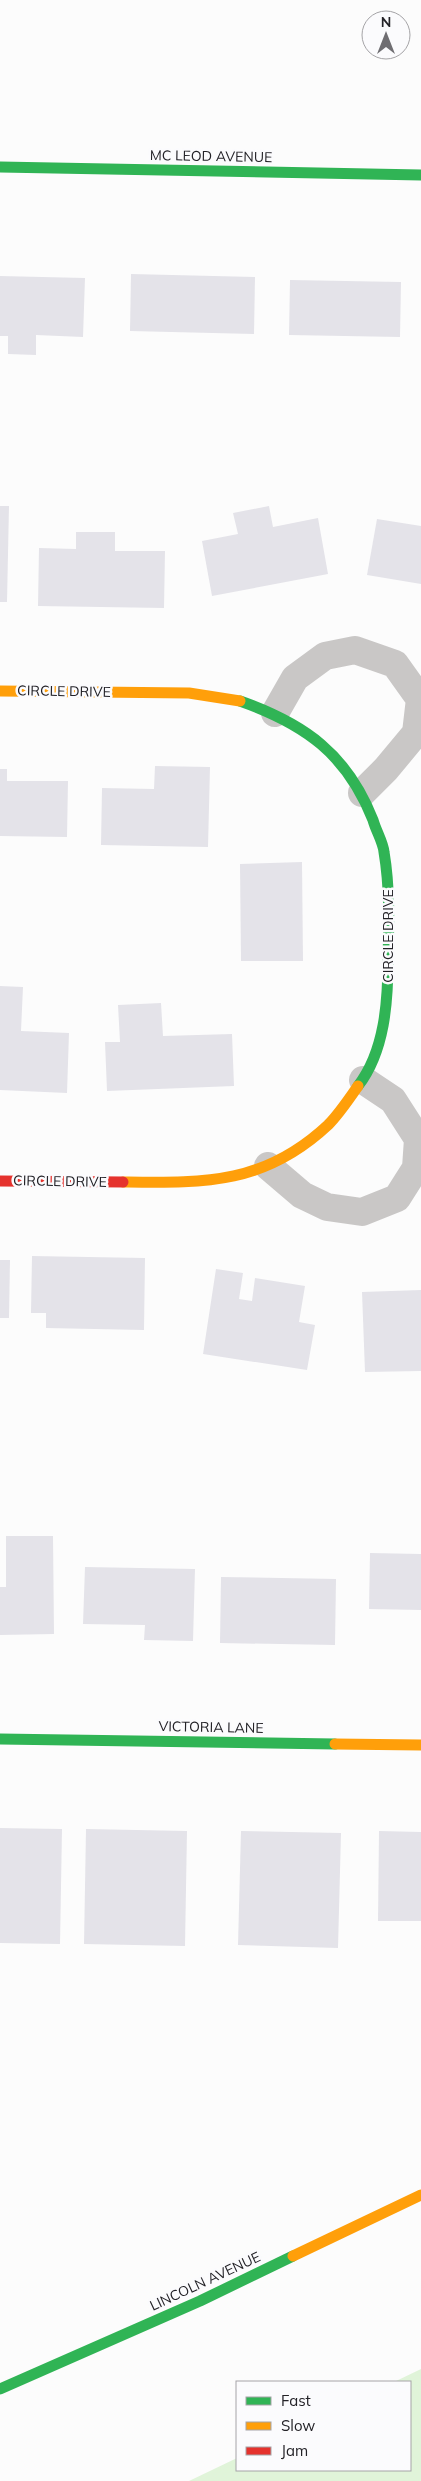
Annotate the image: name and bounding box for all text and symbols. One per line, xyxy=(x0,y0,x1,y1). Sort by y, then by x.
north arrow xyxy=(361,10,411,60)
text: N xyxy=(381,13,391,31)
street label: MC LEOD AVENUE xyxy=(150,146,272,166)
street label: CIRCLE DRIVE xyxy=(17,681,111,701)
street label: CIRCLE DRIVE xyxy=(379,889,397,983)
street label: CIRCLE DRIVE xyxy=(13,1171,107,1191)
street label: VICTORIA LANE xyxy=(158,1717,264,1737)
street label: LINCOLN AVENUE xyxy=(147,2247,263,2315)
legend xyxy=(236,2381,411,2471)
text: Fast xyxy=(281,2391,311,2410)
text: Slow xyxy=(281,2416,315,2435)
text: Jam xyxy=(281,2441,308,2460)

